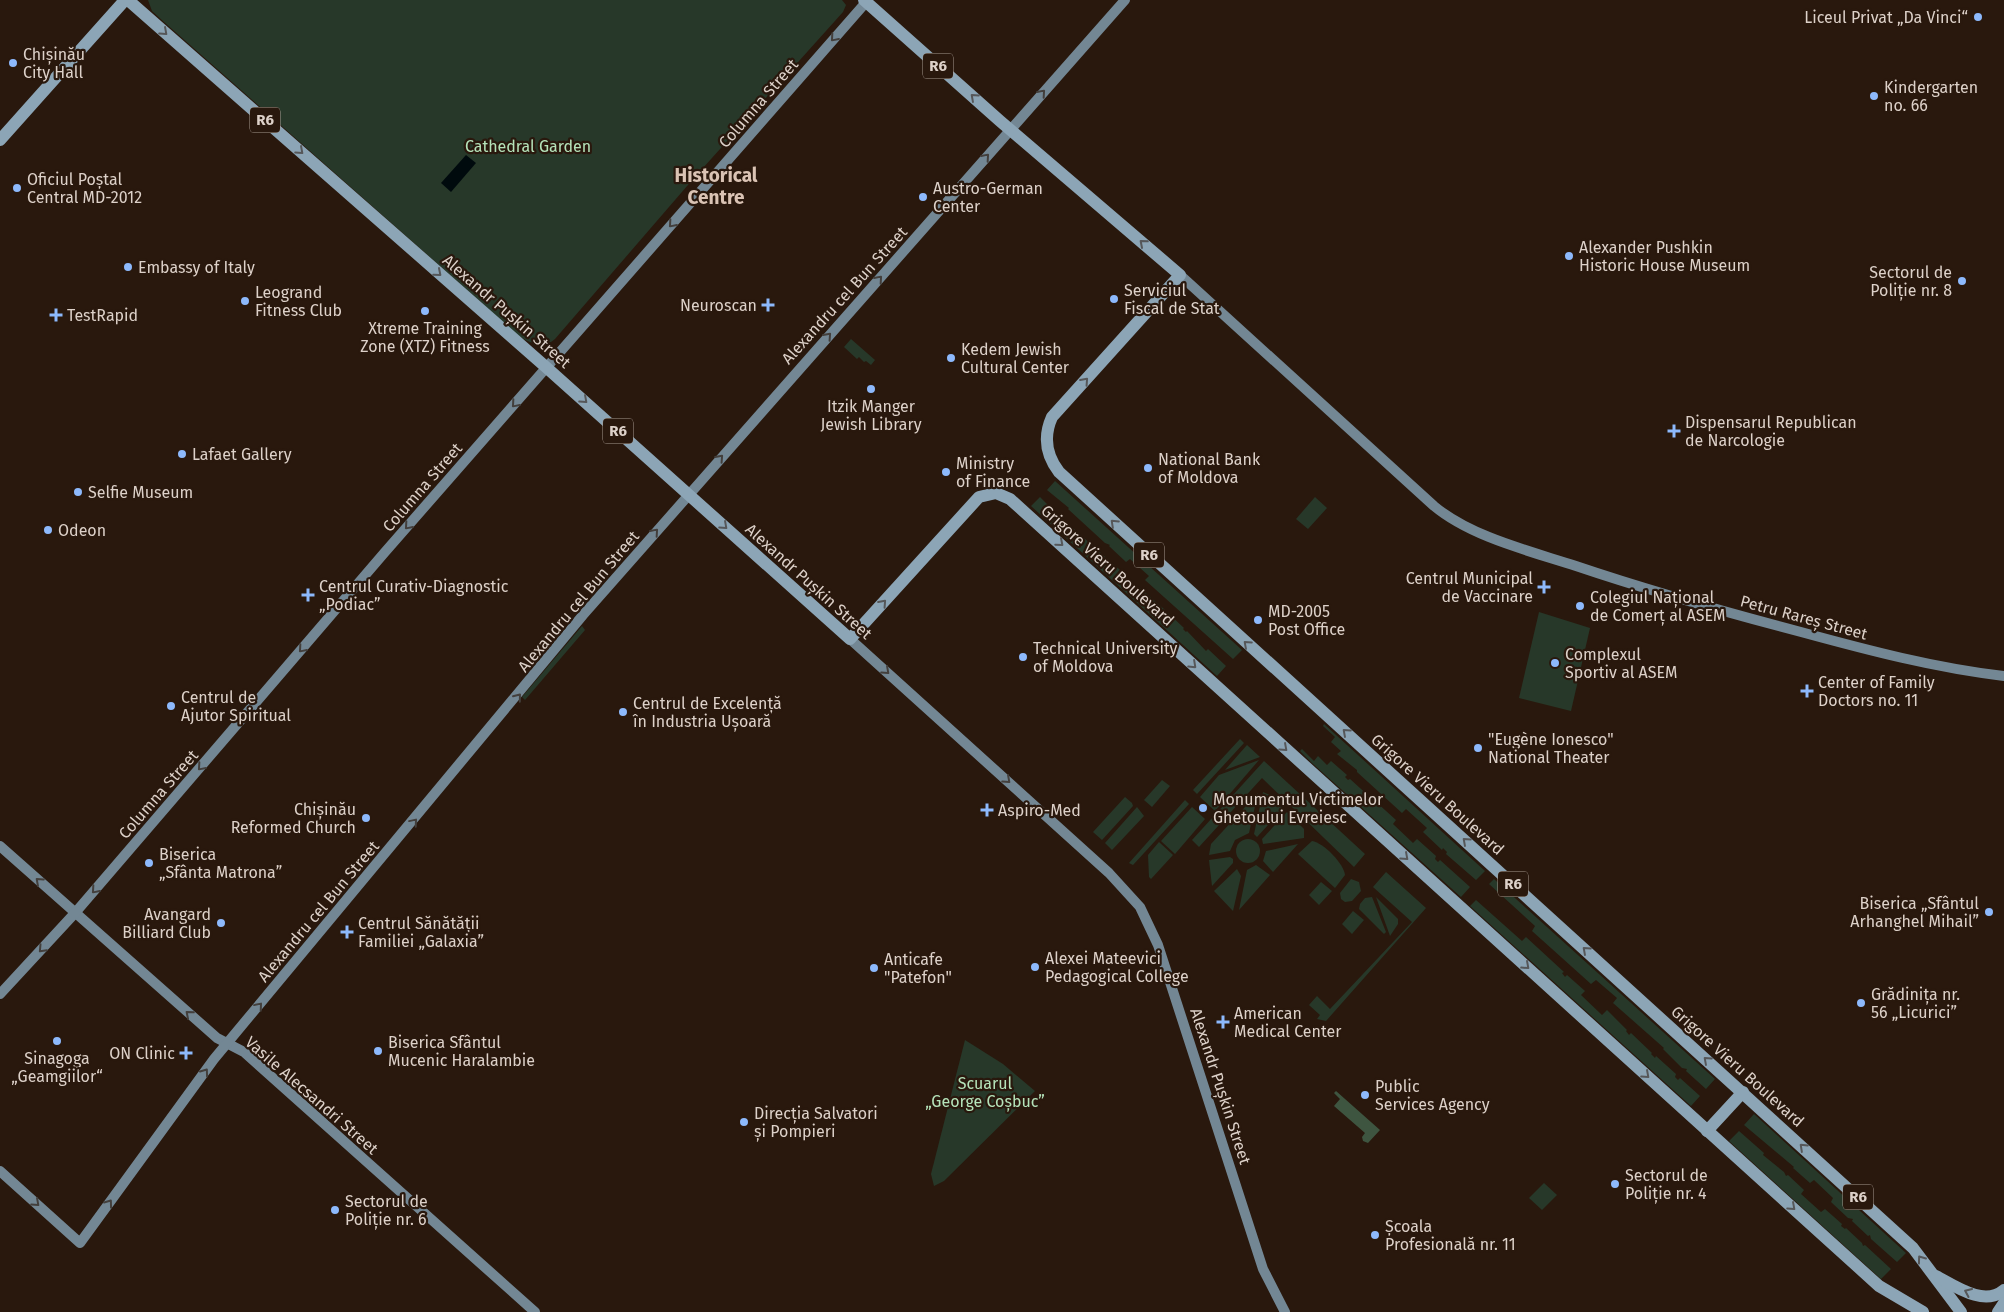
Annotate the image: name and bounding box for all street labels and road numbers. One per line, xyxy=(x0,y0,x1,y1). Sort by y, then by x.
road number: R6 xyxy=(923,54,953,78)
street label: Columna Street xyxy=(715,55,802,152)
road number: R6 xyxy=(250,108,280,132)
street label: Alexandru cel Bun Street xyxy=(778,223,911,368)
street label: Alexandr Pușkin Street xyxy=(438,251,575,373)
road number: R6 xyxy=(603,418,633,444)
street label: Columna Street xyxy=(379,439,466,536)
street label: Grigore Vieru Boulevard xyxy=(1037,501,1178,630)
street label: Alexandr Pușkin Street xyxy=(741,520,876,644)
street label: Alexandru cel Bun Street xyxy=(514,527,643,676)
road number: R6 xyxy=(1134,542,1164,568)
street label: Petru Rareș Street xyxy=(1738,591,1870,645)
street label: Grigore Vieru Boulevard xyxy=(1367,730,1508,859)
street label: Columna Street xyxy=(115,746,202,843)
street label: Alexandru cel Bun Street xyxy=(254,837,383,986)
road number: R6 xyxy=(1498,872,1528,896)
street label: Grigore Vieru Boulevard xyxy=(1667,1002,1808,1131)
street label: Alexandr Pușkin Street xyxy=(1185,1006,1255,1167)
street label: Vasile Alecsandri Street xyxy=(241,1033,382,1158)
road number: R6 xyxy=(1843,1184,1873,1210)

